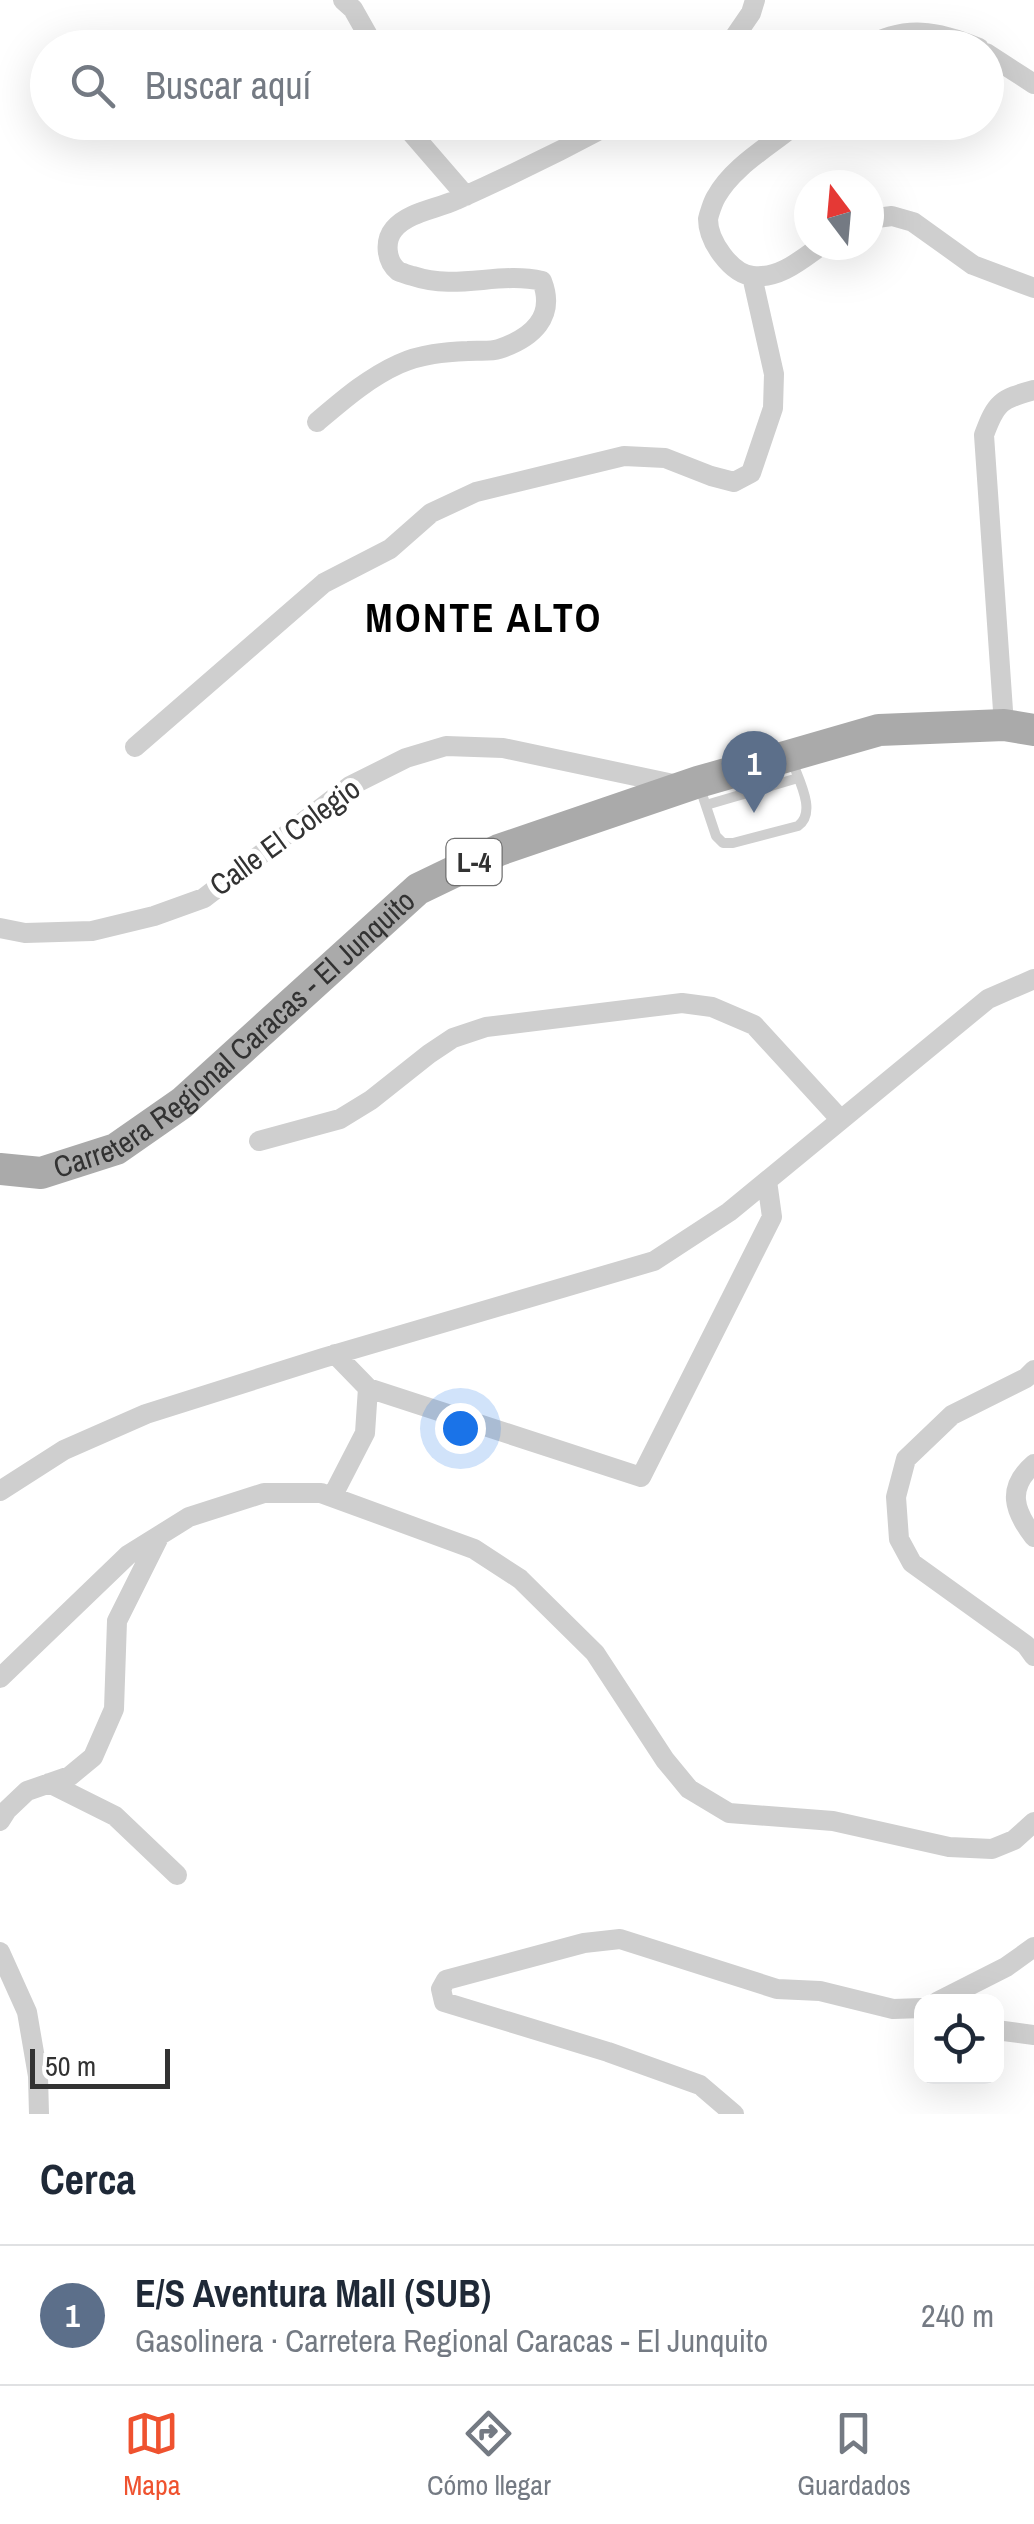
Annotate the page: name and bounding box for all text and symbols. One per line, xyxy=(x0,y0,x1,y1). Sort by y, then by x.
search box xyxy=(30,30,1004,140)
icon: search xyxy=(65,58,120,113)
text: Buscar aquí xyxy=(145,60,311,111)
north arrow xyxy=(794,170,884,260)
district label: MONTE ALTO xyxy=(365,591,603,644)
pin: 1 xyxy=(722,730,786,813)
street label: Calle El Colegio xyxy=(201,768,368,904)
road number: L-4 xyxy=(446,839,502,885)
street label: Carretera Regional Caracas - El Junquito xyxy=(48,881,423,1187)
your location xyxy=(435,1403,486,1454)
map controls xyxy=(914,1994,1004,2084)
button: locate xyxy=(914,1994,1004,2084)
scale bar xyxy=(30,2044,170,2088)
text: 50 m xyxy=(45,2047,96,2085)
text: Cerca xyxy=(40,2151,136,2207)
text: E/S Aventura Mall (SUB) xyxy=(135,2268,491,2319)
text: 1 xyxy=(65,2294,80,2337)
text: 240 m xyxy=(921,2294,994,2337)
text: Gasolinera · Carretera Regional Caracas - El Junquito xyxy=(135,2319,768,2362)
tab: Mapa xyxy=(123,2406,181,2504)
tab: Cómo llegar xyxy=(427,2406,551,2504)
tab: Guardados xyxy=(797,2406,911,2504)

